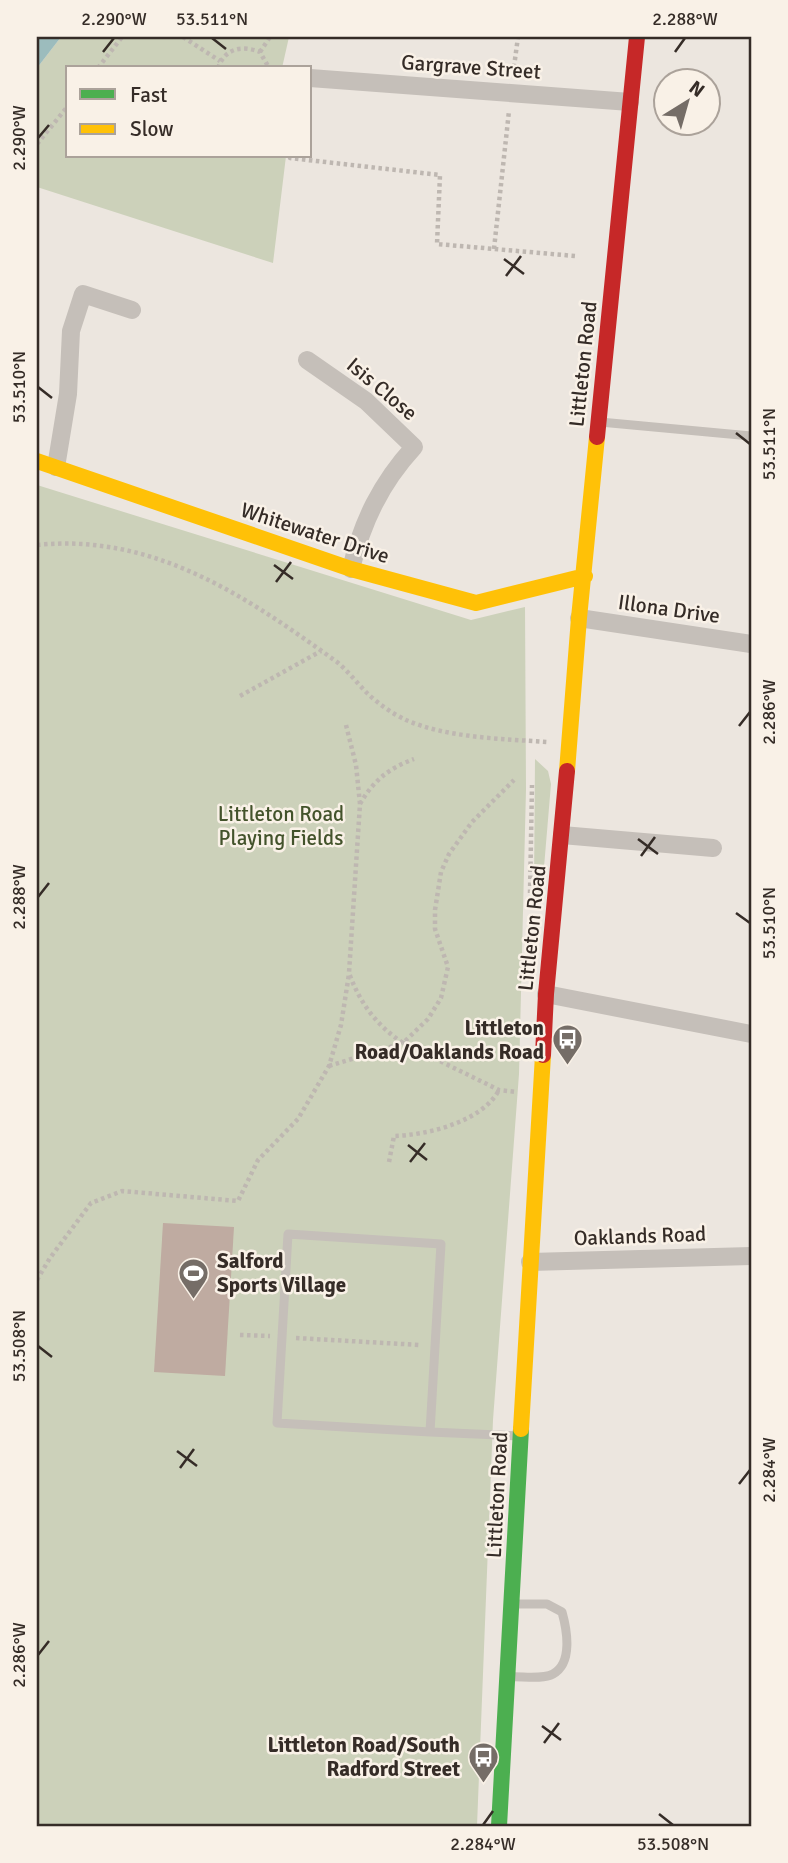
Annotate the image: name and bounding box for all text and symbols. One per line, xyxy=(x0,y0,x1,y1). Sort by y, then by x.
text: 2.290°W xyxy=(81,8,147,30)
text: 53.511°N xyxy=(176,8,248,30)
text: 2.288°W xyxy=(652,8,718,30)
street label: Gargrave Street xyxy=(400,49,542,85)
legend xyxy=(66,66,312,158)
north arrow xyxy=(652,66,722,136)
text: N xyxy=(684,76,709,103)
text: Fast xyxy=(130,82,167,108)
text: 2.290°W xyxy=(8,105,30,171)
text: Slow xyxy=(130,116,174,142)
street label: Littleton Road xyxy=(563,300,603,428)
text: 53.510°N xyxy=(8,351,30,423)
street label: Isis Close xyxy=(341,352,423,426)
text: 53.511°N xyxy=(758,408,780,480)
street label: Whitewater Drive xyxy=(237,497,393,569)
street label: Illona Drive xyxy=(616,589,722,629)
text: 2.286°W xyxy=(758,679,780,745)
park label: Littleton Road Playing Fields xyxy=(218,801,344,851)
text: 2.288°W xyxy=(8,864,30,930)
street label: Littleton Road xyxy=(512,864,552,992)
text: 53.510°N xyxy=(758,887,780,959)
place label: Littleton Road/Oaklands Road xyxy=(354,1015,544,1065)
bus stop icon: Littleton Road/Oaklands Road xyxy=(550,1023,584,1067)
street label: Oaklands Road xyxy=(573,1221,707,1251)
place label: Salford Sports Village xyxy=(217,1248,346,1298)
sports icon: Salford Sports Village xyxy=(177,1256,211,1300)
text: 53.508°N xyxy=(8,1310,30,1382)
street label: Littleton Road xyxy=(481,1431,513,1559)
text: 2.284°W xyxy=(758,1437,780,1503)
text: 2.286°W xyxy=(8,1622,30,1688)
place label: Littleton Road/South Radford Street xyxy=(267,1732,460,1782)
bus stop icon: Littleton Road/South Radford Street xyxy=(466,1740,500,1784)
text: 2.284°W xyxy=(450,1833,516,1855)
text: 53.508°N xyxy=(637,1833,709,1855)

